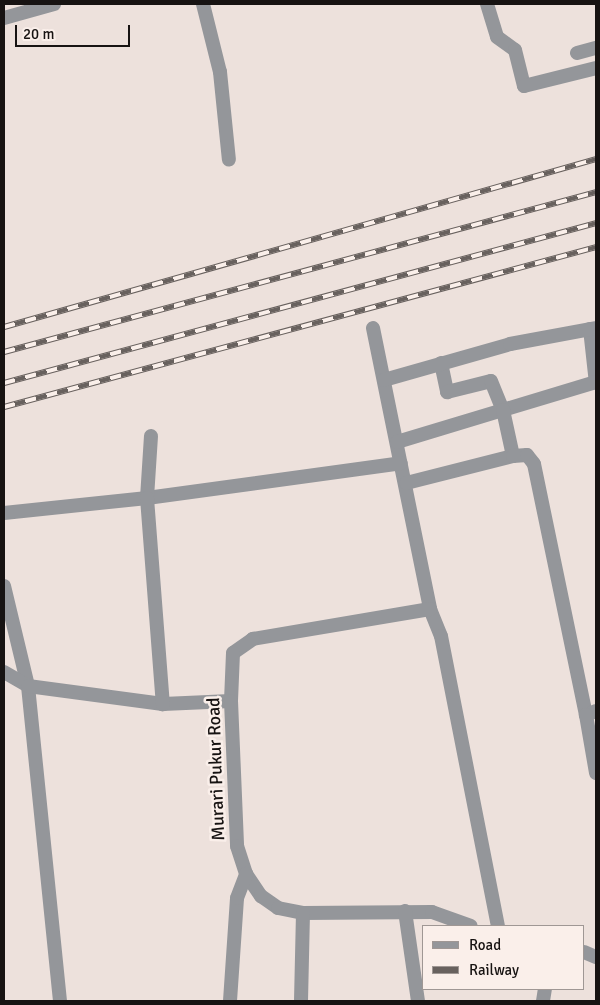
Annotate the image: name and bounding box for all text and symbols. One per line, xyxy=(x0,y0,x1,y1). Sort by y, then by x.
scale bar xyxy=(18,15,132,47)
text: 20 m xyxy=(23,25,54,43)
street label: Murari Pukur Road xyxy=(203,697,229,841)
legend xyxy=(422,925,585,990)
text: Road xyxy=(469,936,501,954)
text: Railway xyxy=(469,961,519,979)

